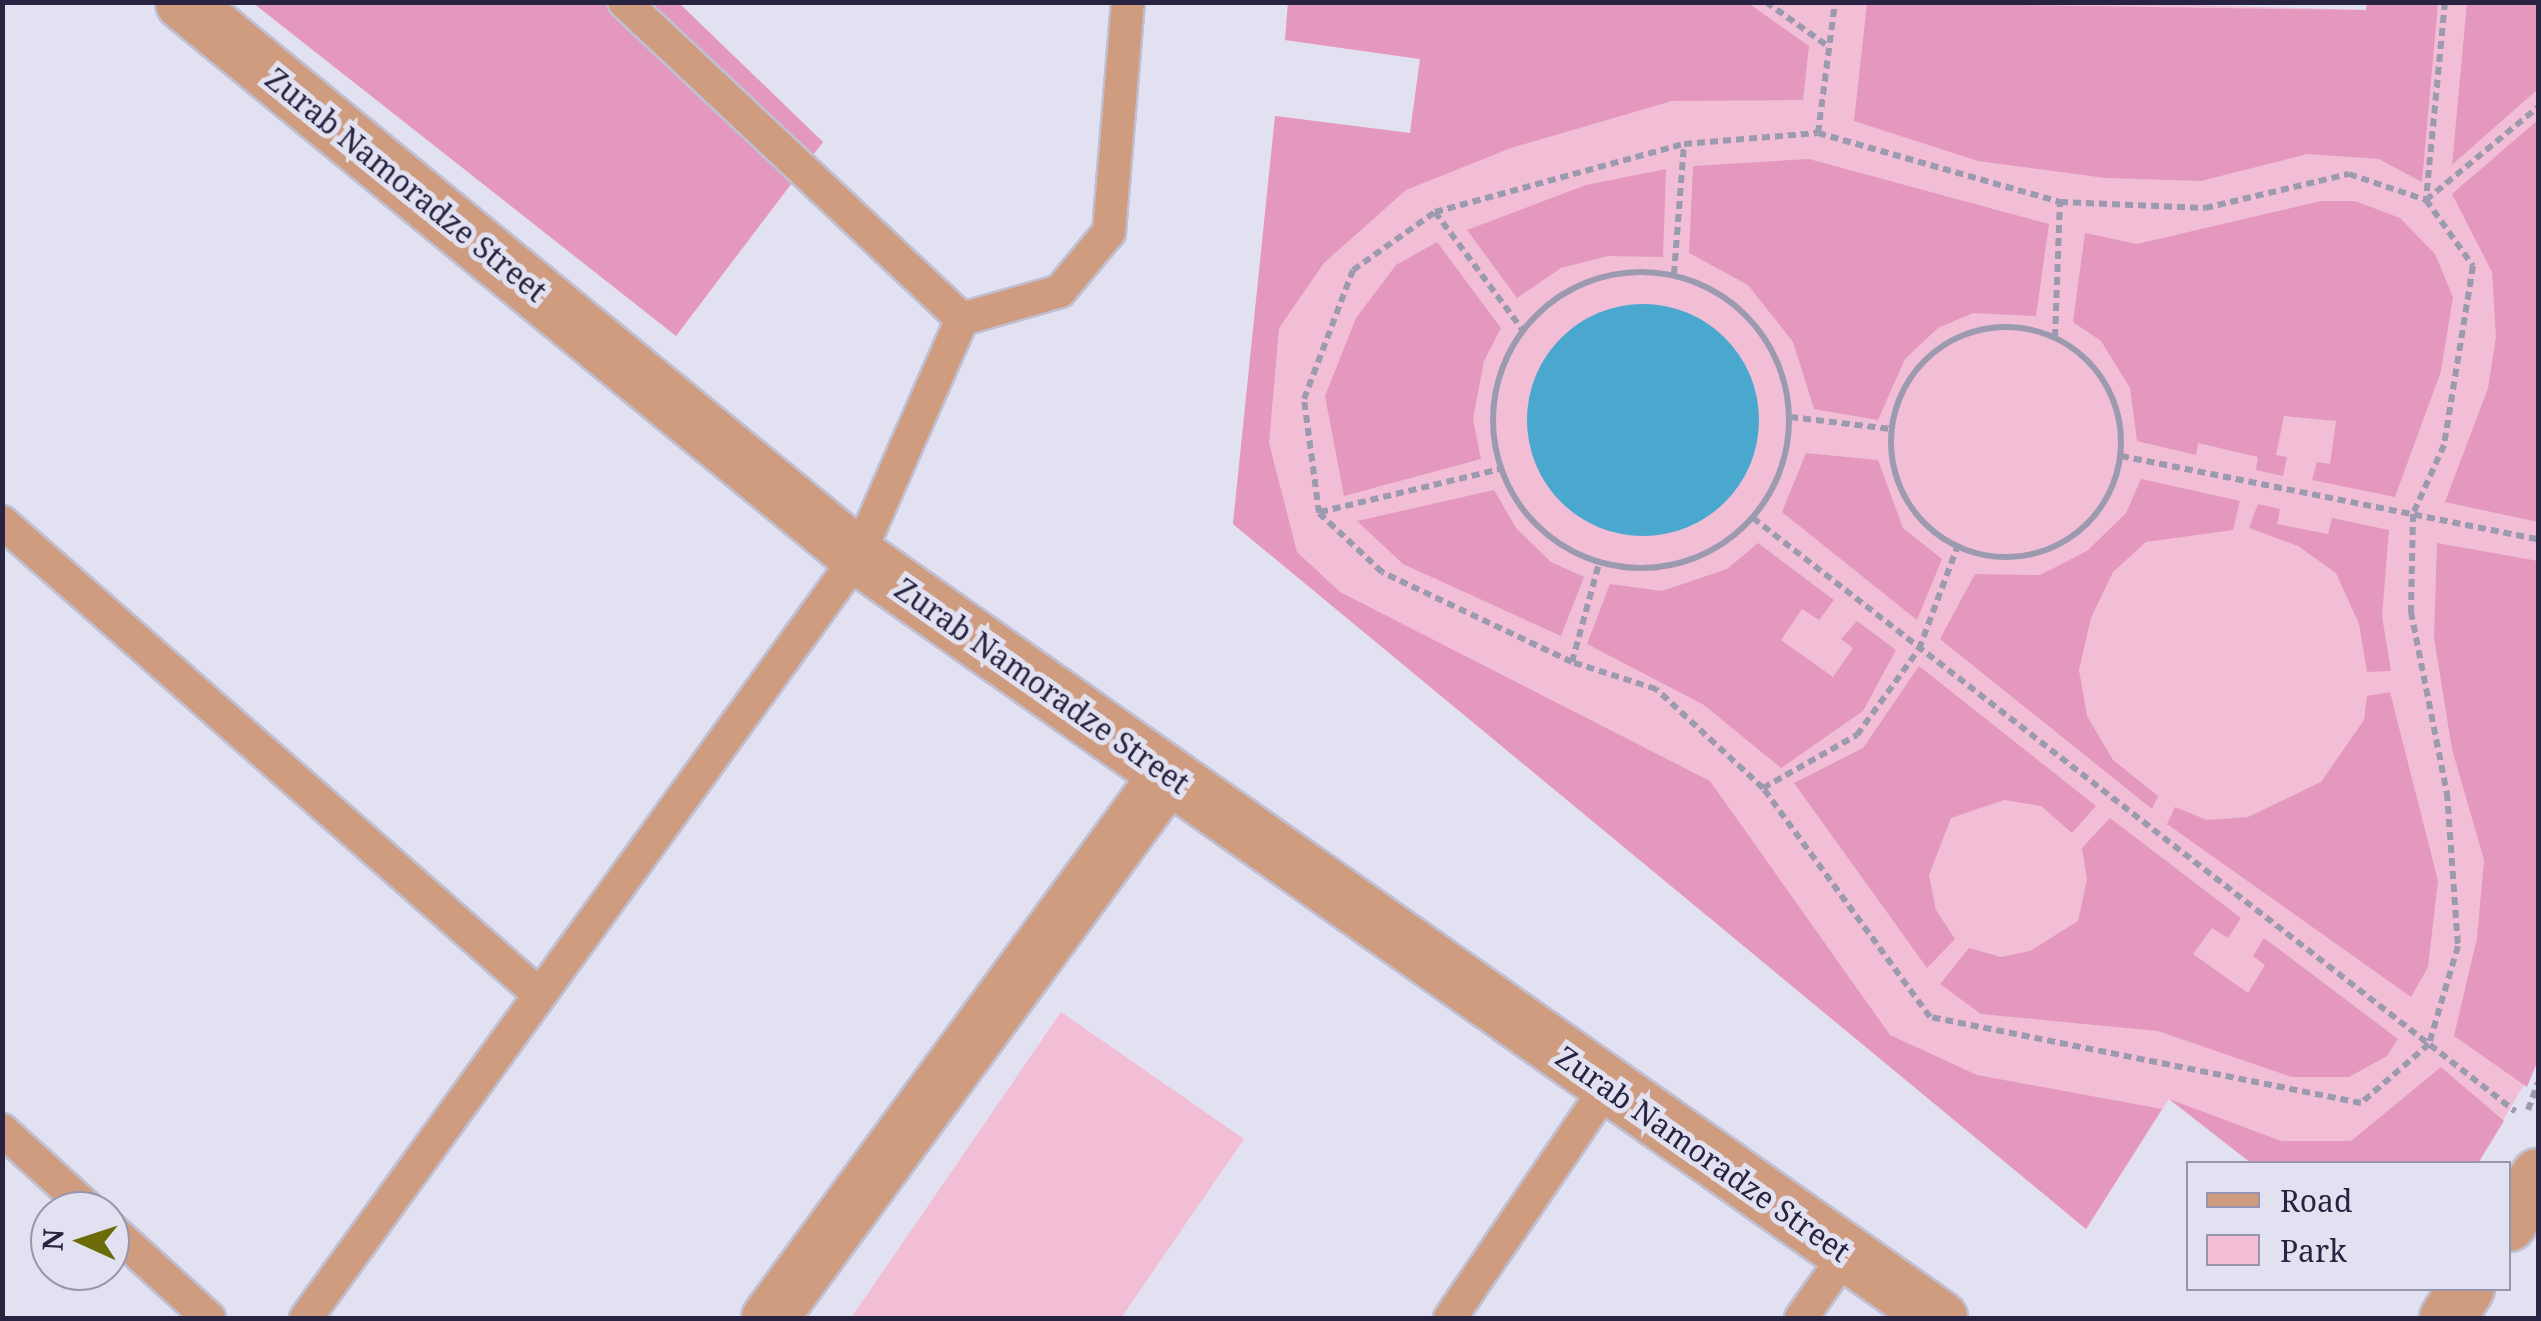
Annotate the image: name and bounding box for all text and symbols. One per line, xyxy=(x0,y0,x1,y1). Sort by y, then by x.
street label: Zurab Namoradze Street xyxy=(258,61,554,309)
street label: Zurab Namoradze Street xyxy=(888,571,1196,801)
street label: Zurab Namoradze Street xyxy=(1549,1039,1857,1269)
legend xyxy=(2186,1161,2511,1291)
text: Road xyxy=(2280,1180,2352,1221)
north arrow xyxy=(30,1191,130,1291)
text: N xyxy=(32,1228,72,1252)
text: Park xyxy=(2280,1230,2347,1271)

